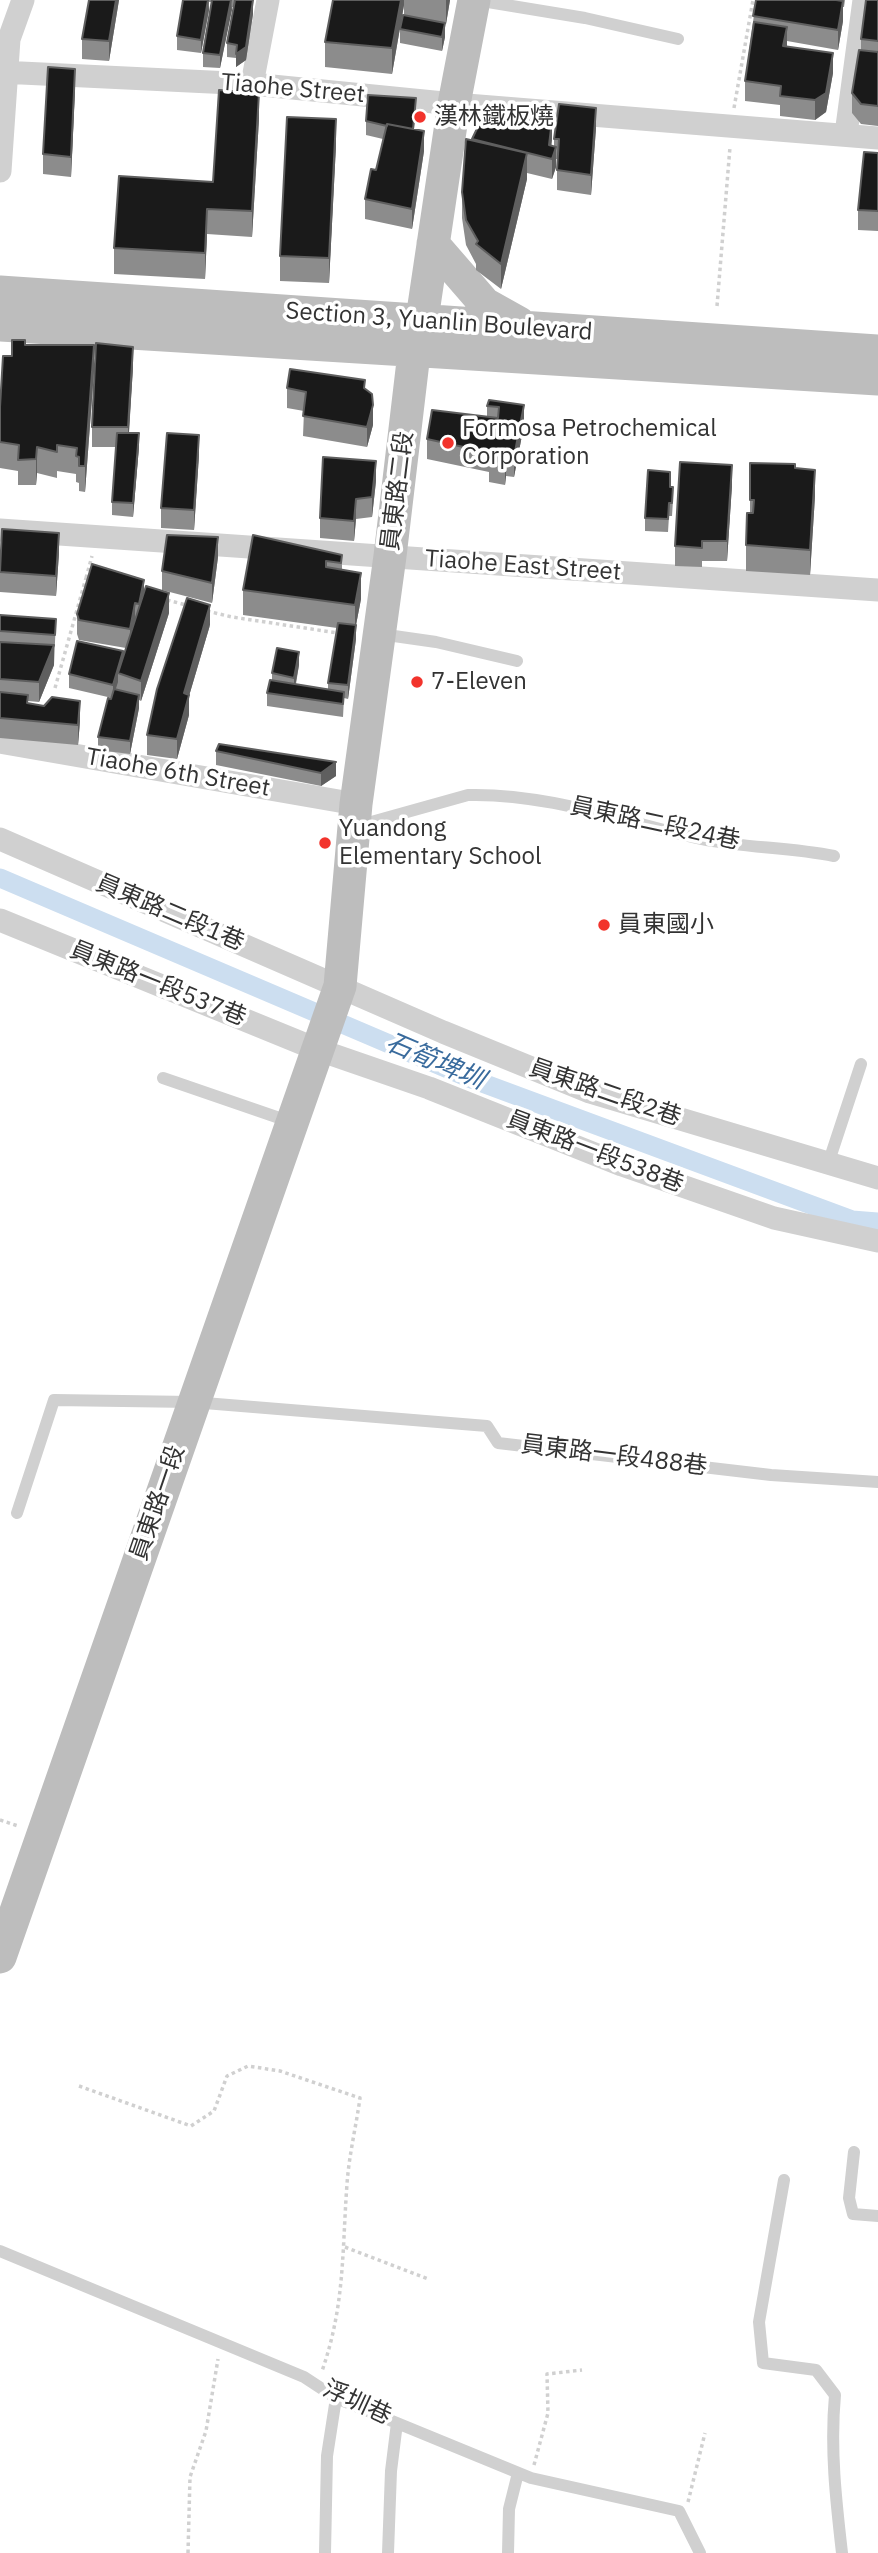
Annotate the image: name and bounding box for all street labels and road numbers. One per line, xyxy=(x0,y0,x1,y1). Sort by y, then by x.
street label: Tiaohe Street xyxy=(220,68,366,110)
street label: Section 3, Yuanlin Boulevard xyxy=(285,297,593,347)
street label: 員東路二段 xyxy=(376,430,420,552)
street label: Tiaohe East Street xyxy=(424,545,622,587)
street label: Tiaohe 6th Street xyxy=(84,743,272,803)
street label: 員東路二段24巷 xyxy=(567,792,743,856)
street label: 員東路二段1巷 xyxy=(91,869,249,957)
street label: 員東路一段537巷 xyxy=(66,936,250,1032)
street label: 員東路二段2巷 xyxy=(525,1054,685,1132)
street label: 員東路一段538巷 xyxy=(502,1105,688,1199)
street label: 員東路一段488巷 xyxy=(519,1430,709,1482)
street label: 員東路一段 xyxy=(125,1442,191,1564)
street label: 浮圳巷 xyxy=(318,2375,396,2431)

